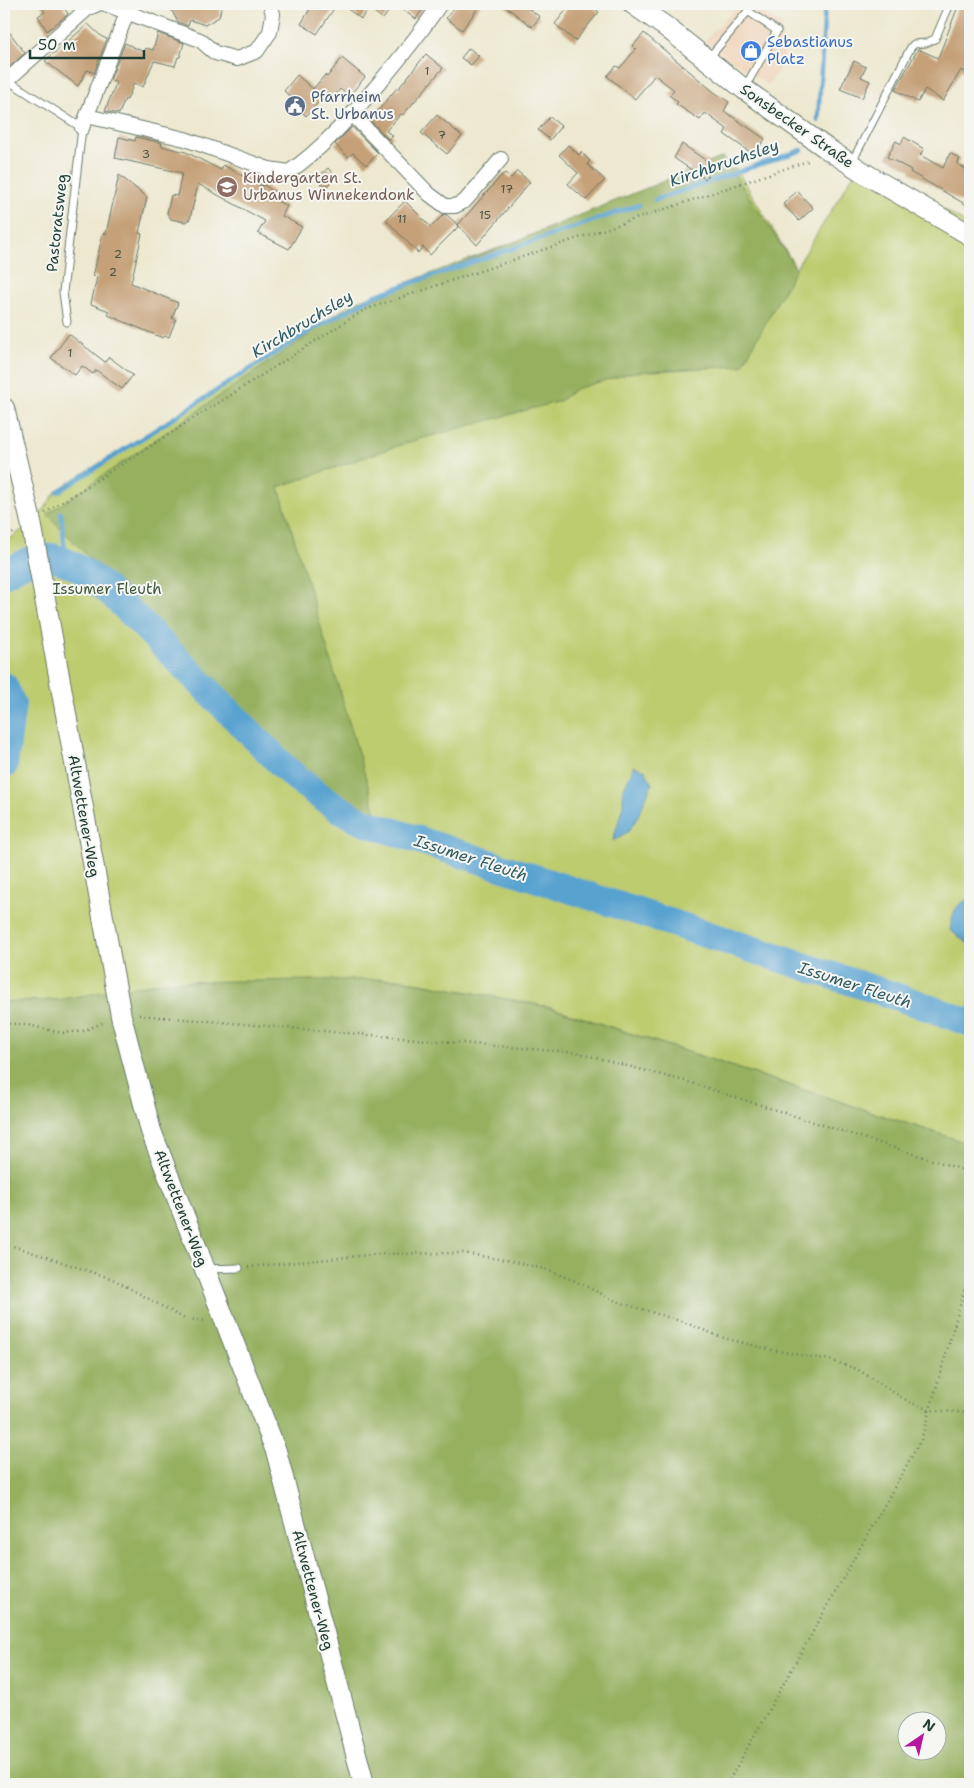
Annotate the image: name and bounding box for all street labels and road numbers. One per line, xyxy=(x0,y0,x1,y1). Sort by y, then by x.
street label: Sonsbecker Straße xyxy=(736,79,858,173)
street label: Pastoratsweg xyxy=(42,173,72,273)
street label: Altwettener-Weg xyxy=(63,753,105,879)
street label: Altwettener-Weg xyxy=(149,1146,213,1270)
street label: Altwettener-Weg xyxy=(287,1527,339,1653)

